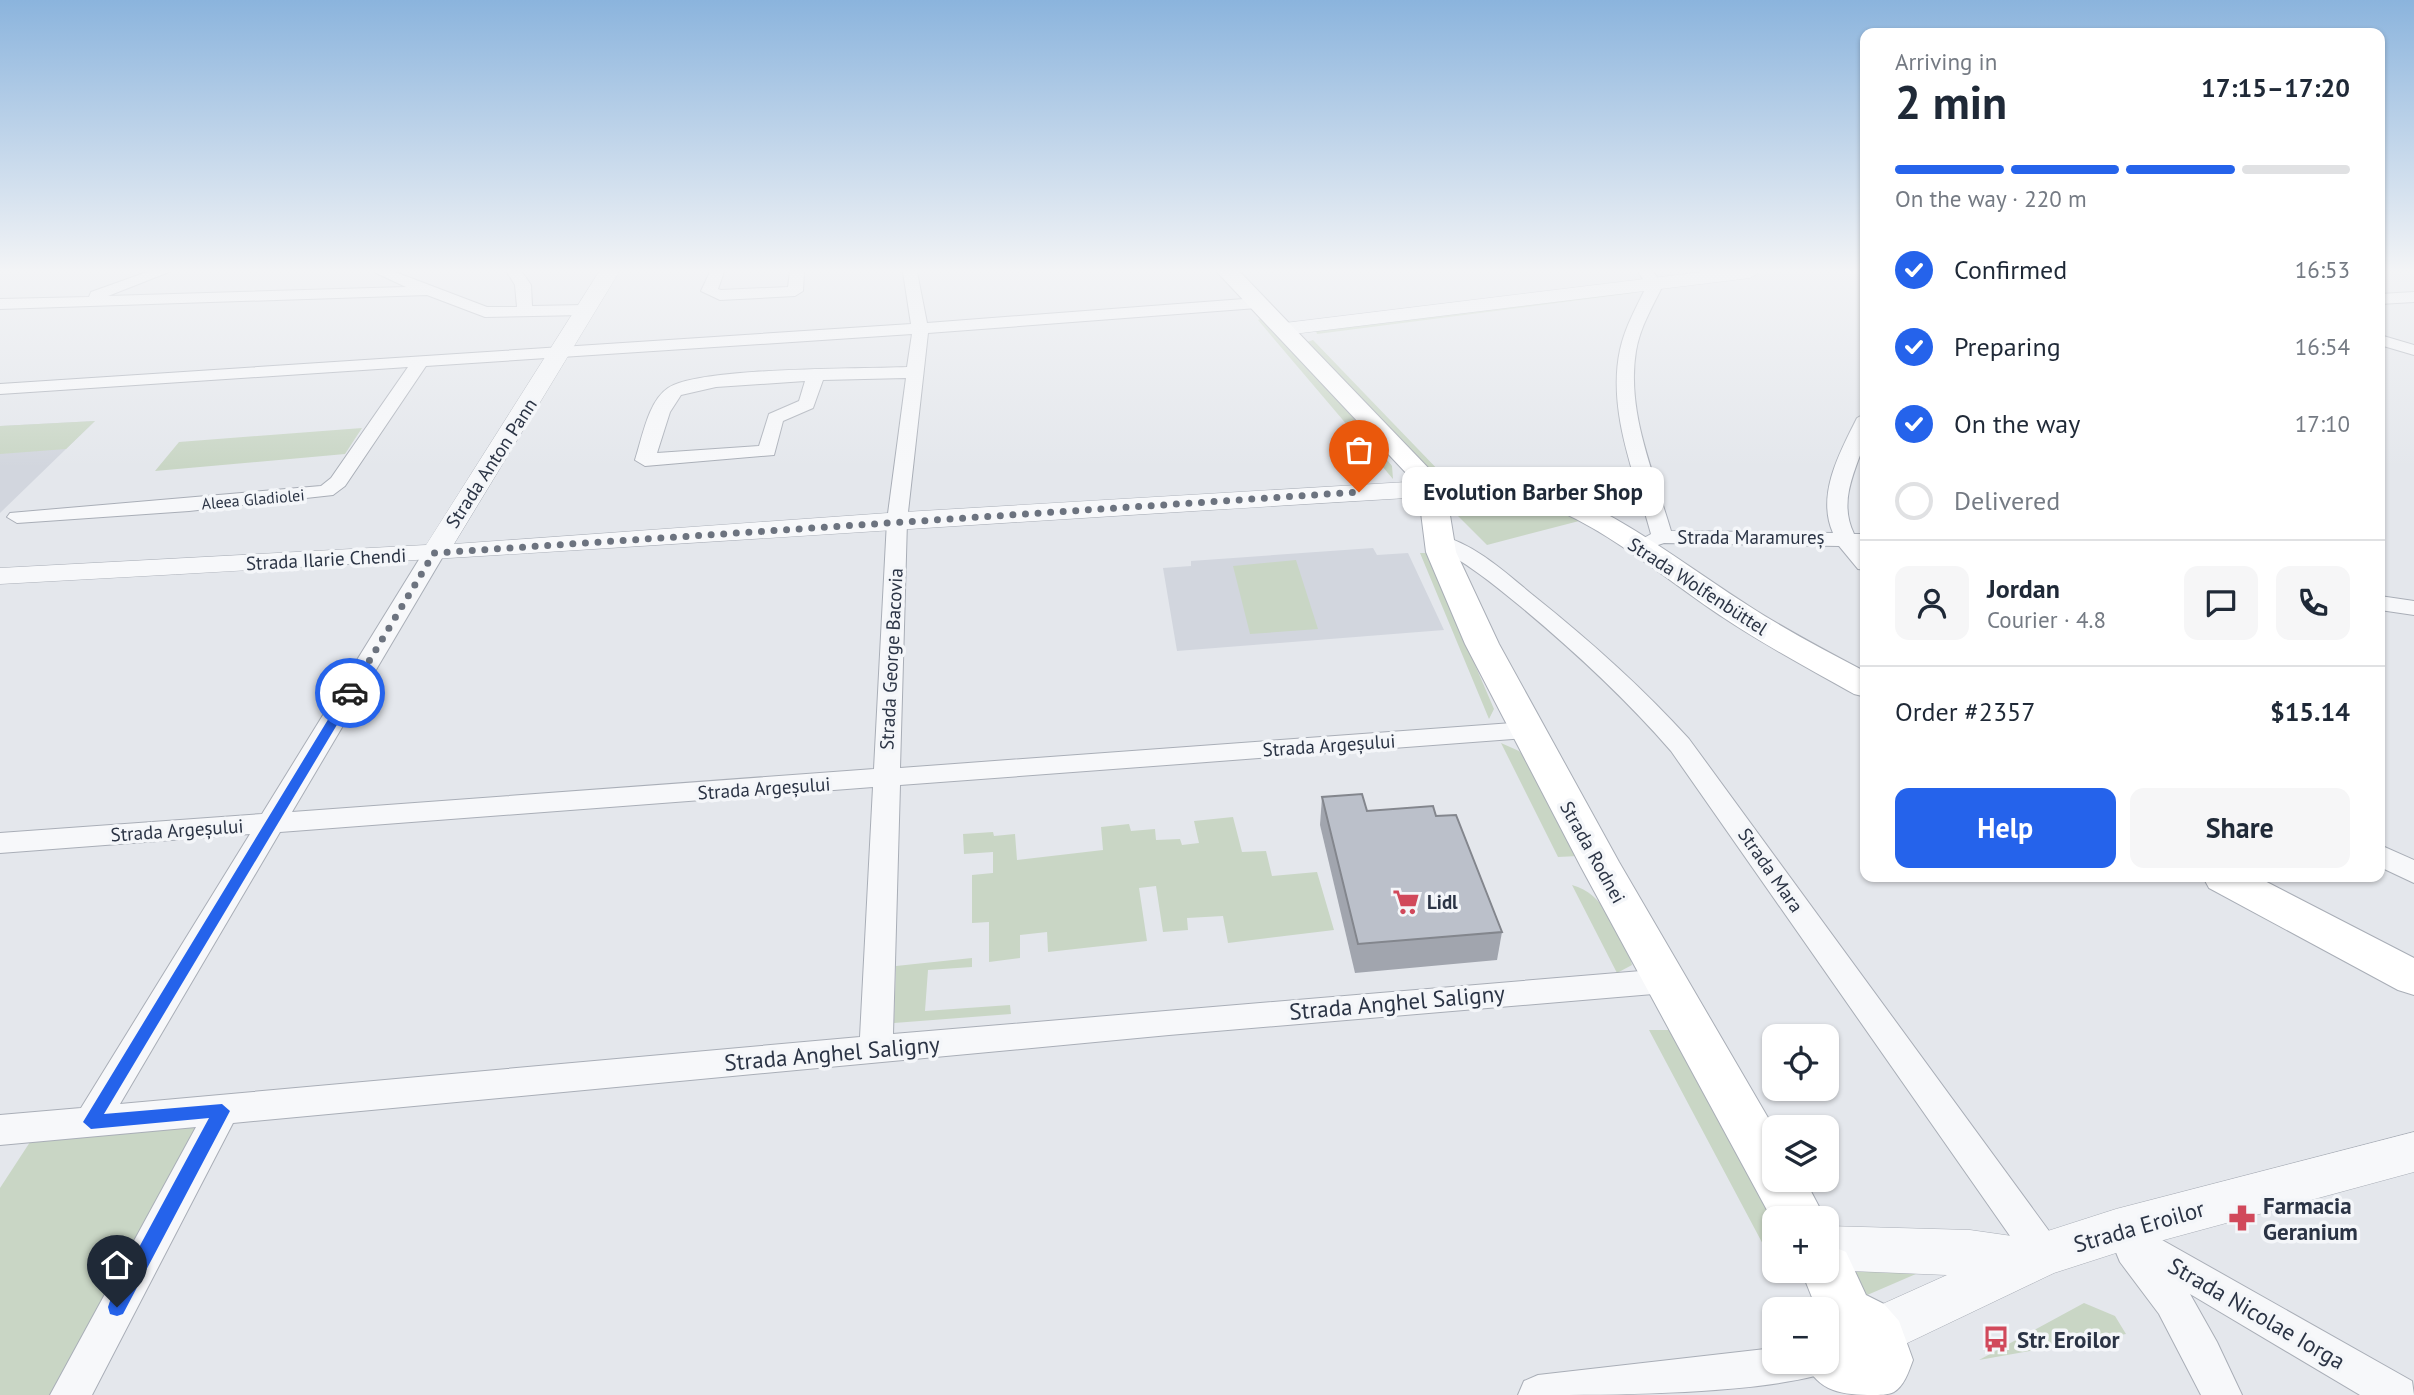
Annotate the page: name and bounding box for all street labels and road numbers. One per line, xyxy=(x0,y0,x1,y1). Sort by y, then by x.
street label: Strada Anton Pann xyxy=(440,394,542,532)
street label: Aleea Gladiolei xyxy=(201,485,305,513)
street label: Strada Maramureș xyxy=(1677,525,1825,549)
street label: Strada Wolfenbüttel xyxy=(1624,532,1773,640)
street label: Strada Ilarie Chendi xyxy=(245,543,407,575)
street label: Strada George Bacovia xyxy=(874,567,908,751)
street label: Strada Argeșului xyxy=(1262,728,1396,762)
street label: Strada Argeșului xyxy=(697,771,831,805)
street label: Strada Rodnei xyxy=(1555,797,1631,907)
street label: Strada Argeșului xyxy=(110,813,244,847)
street label: Strada Mara xyxy=(1733,823,1809,917)
street label: Strada Anghel Saligny xyxy=(1288,978,1506,1026)
street label: Strada Anghel Saligny xyxy=(723,1029,941,1077)
street label: Strada Eroilor xyxy=(2070,1193,2208,1258)
street label: Strada Nicolae Iorga xyxy=(2163,1251,2351,1375)

